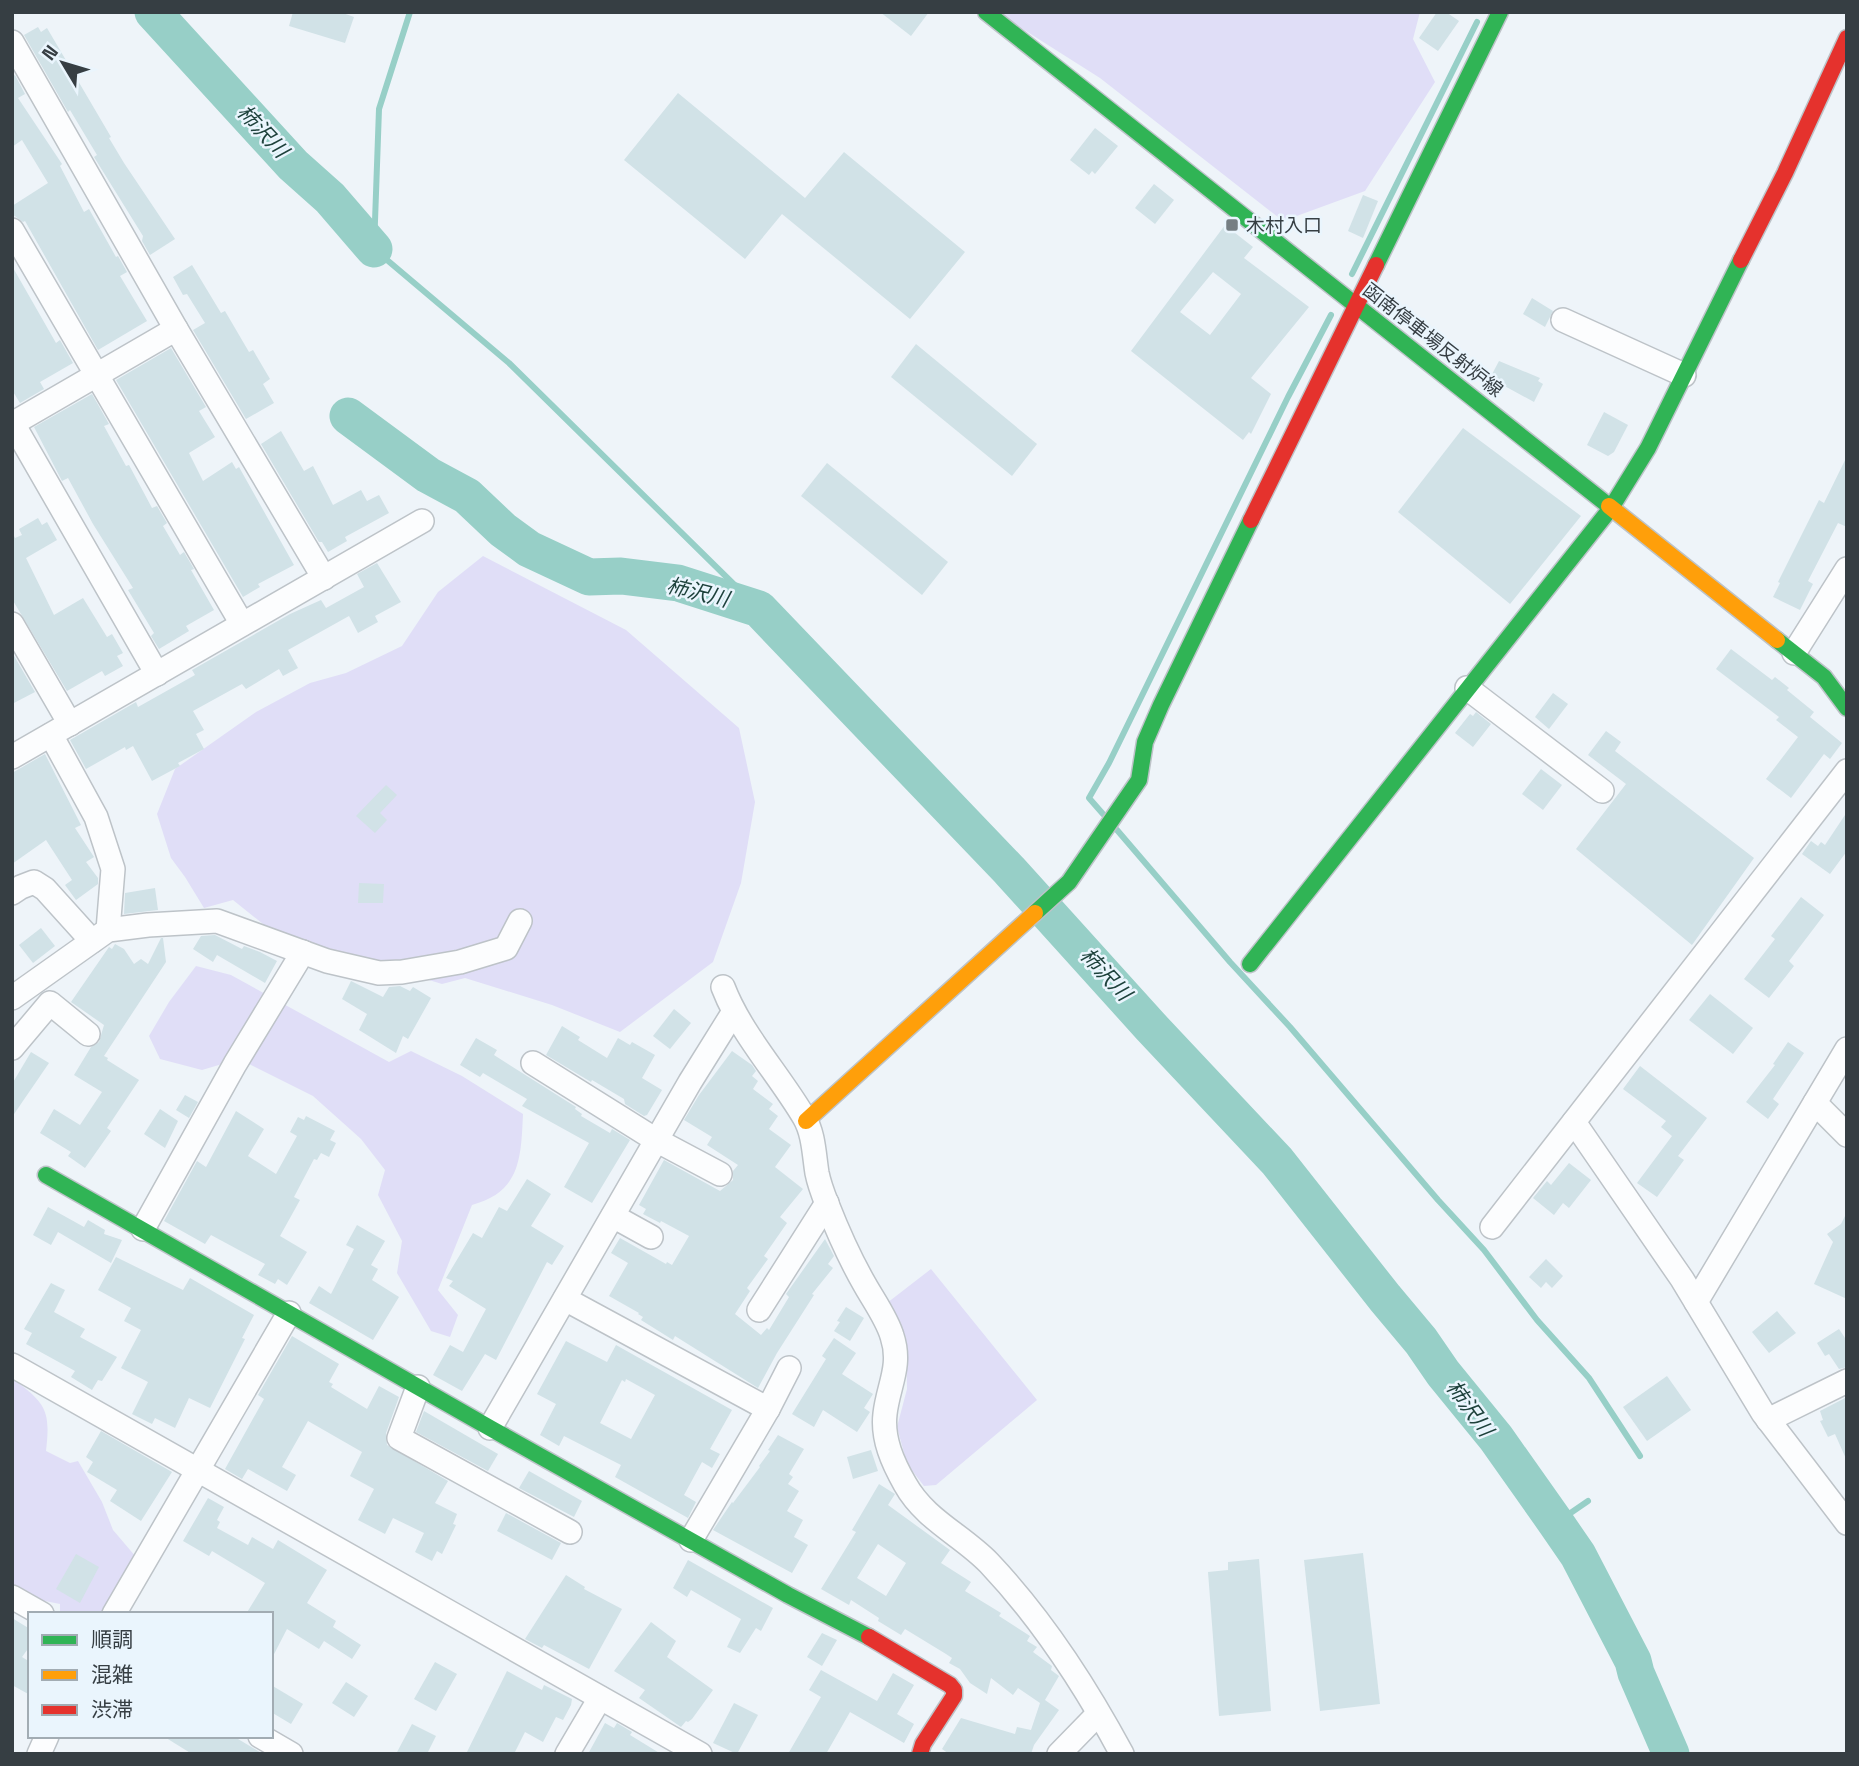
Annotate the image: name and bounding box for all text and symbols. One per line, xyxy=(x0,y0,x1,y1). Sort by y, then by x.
north arrow xyxy=(28,28,98,98)
text: N xyxy=(36,40,64,66)
water label: 柿沢川 xyxy=(232,99,296,165)
place label: 木村入口 xyxy=(1246,213,1322,238)
marker: 木村入口 xyxy=(1224,217,1240,233)
street label: 函南停車場反射炉線 xyxy=(1358,278,1508,402)
water label: 柿沢川 xyxy=(664,571,734,613)
water label: 柿沢川 xyxy=(1075,942,1139,1008)
water label: 柿沢川 xyxy=(1441,1375,1501,1443)
legend xyxy=(28,1612,273,1738)
text: 順調 xyxy=(91,1626,133,1653)
text: 混雑 xyxy=(91,1661,133,1688)
text: 渋滞 xyxy=(91,1696,133,1723)

